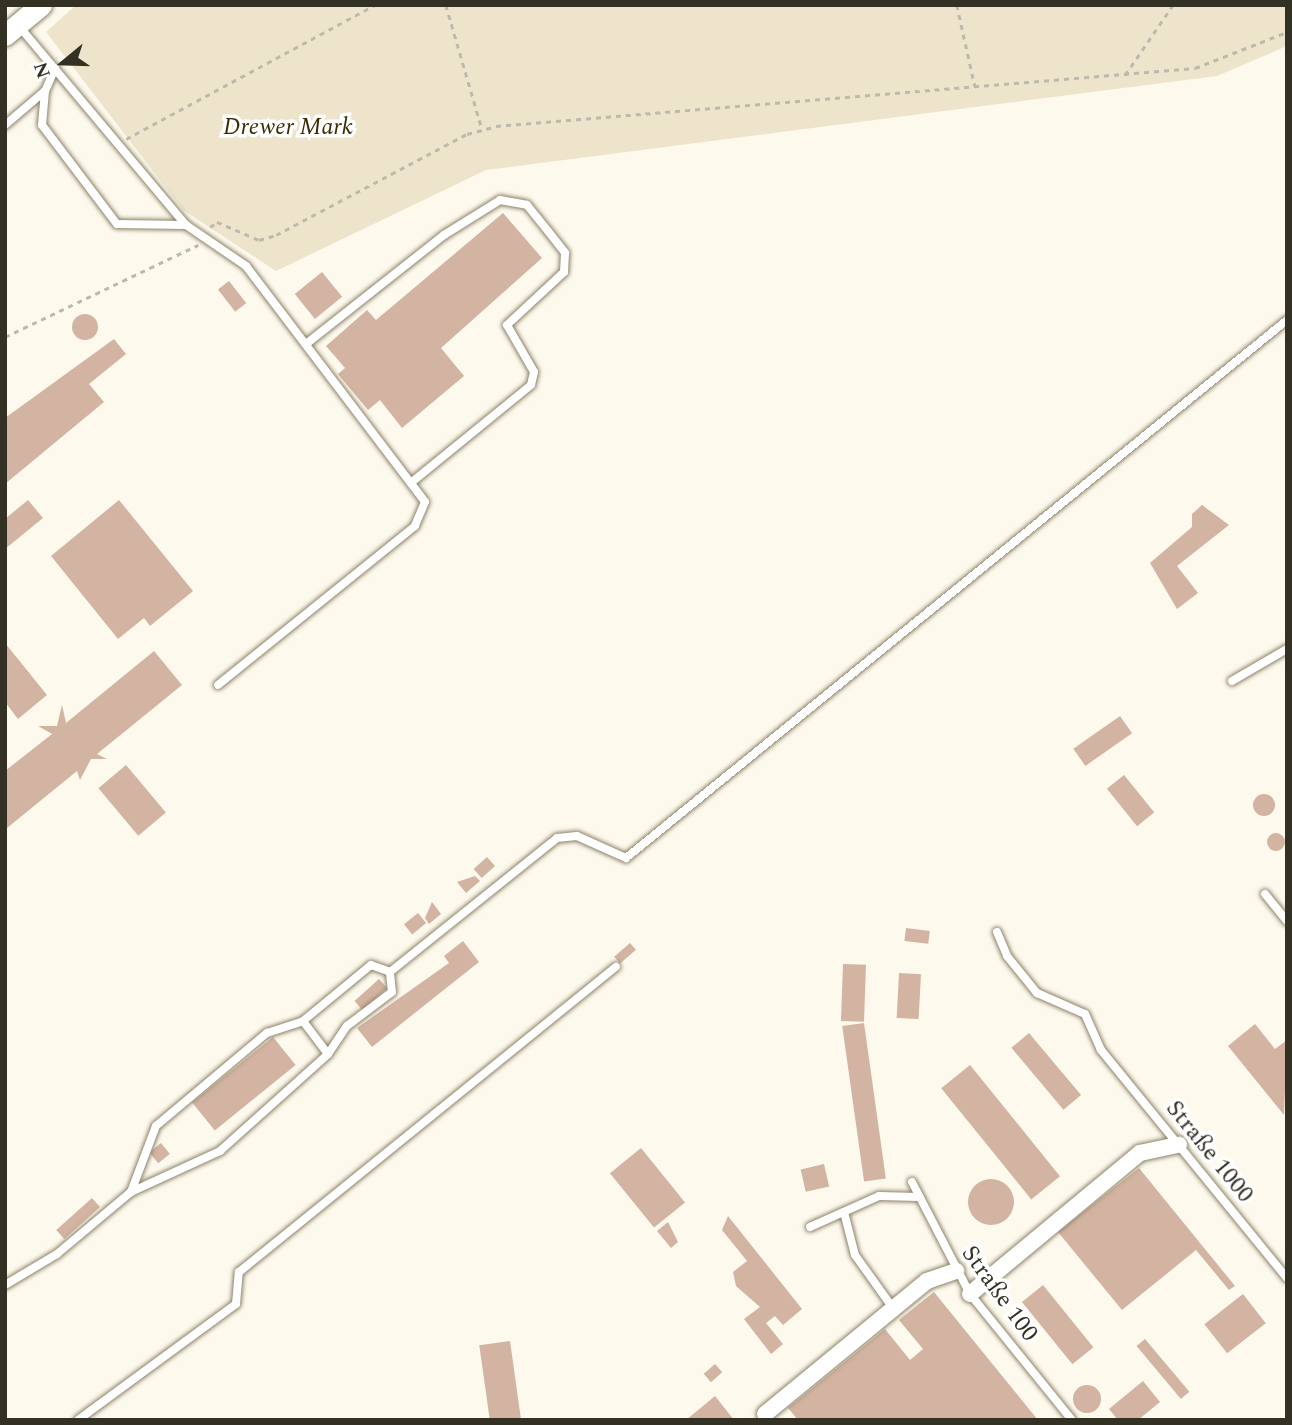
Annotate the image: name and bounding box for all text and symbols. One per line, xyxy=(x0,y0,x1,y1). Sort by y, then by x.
north arrow xyxy=(28,28,98,98)
text: N xyxy=(26,58,59,82)
park label: Drewer Mark xyxy=(223,114,353,142)
street label: Straße 1000 xyxy=(1159,1095,1259,1209)
street label: Straße 100 xyxy=(955,1241,1043,1347)

